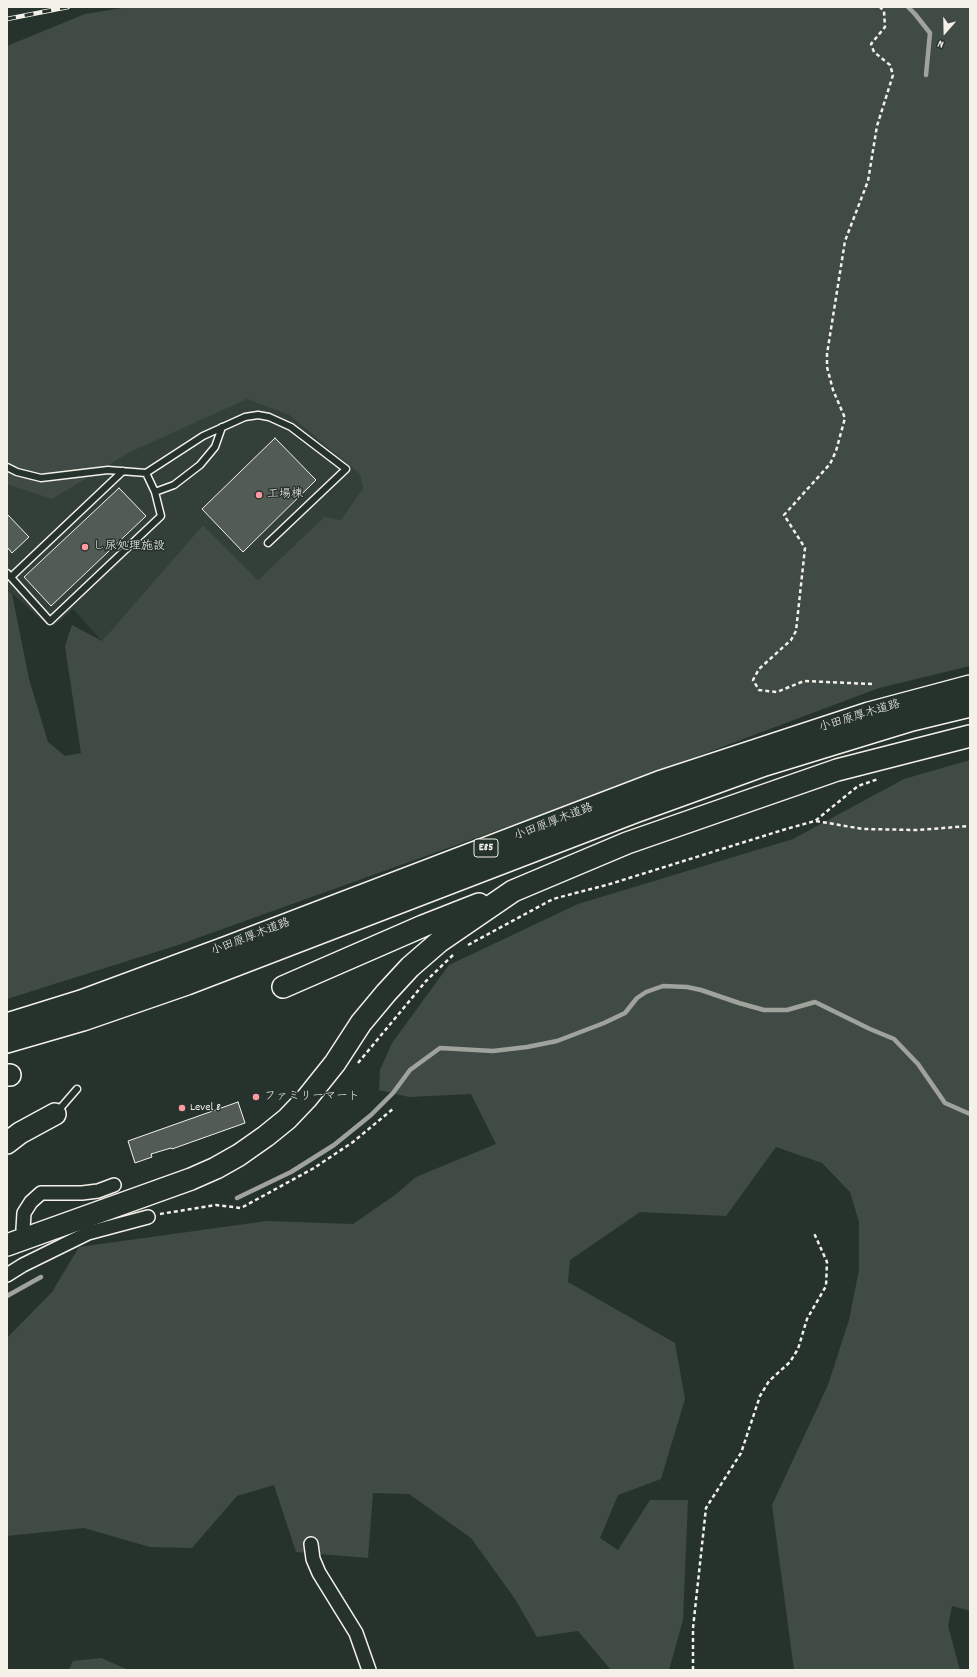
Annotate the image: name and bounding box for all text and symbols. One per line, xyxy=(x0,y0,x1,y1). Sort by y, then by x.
north arrow xyxy=(925,12,965,52)
text: N xyxy=(936,35,946,52)
place label: 工場棟 xyxy=(267,488,303,502)
marker: 工場棟 xyxy=(254,490,264,500)
place label: し尿処理施設 xyxy=(93,540,165,554)
marker: し尿処理施設 xyxy=(80,542,90,552)
street label: 小田原厚木道路 xyxy=(818,698,902,736)
street label: 小田原厚木道路 xyxy=(512,801,596,845)
road number: E85 xyxy=(474,839,498,857)
street label: 小田原厚木道路 xyxy=(209,916,293,960)
place label: ファミリーマート xyxy=(264,1090,360,1104)
marker: ファミリーマート xyxy=(251,1092,261,1102)
place label: Level 8 xyxy=(190,1101,221,1115)
marker: Level 8 xyxy=(177,1103,187,1113)

